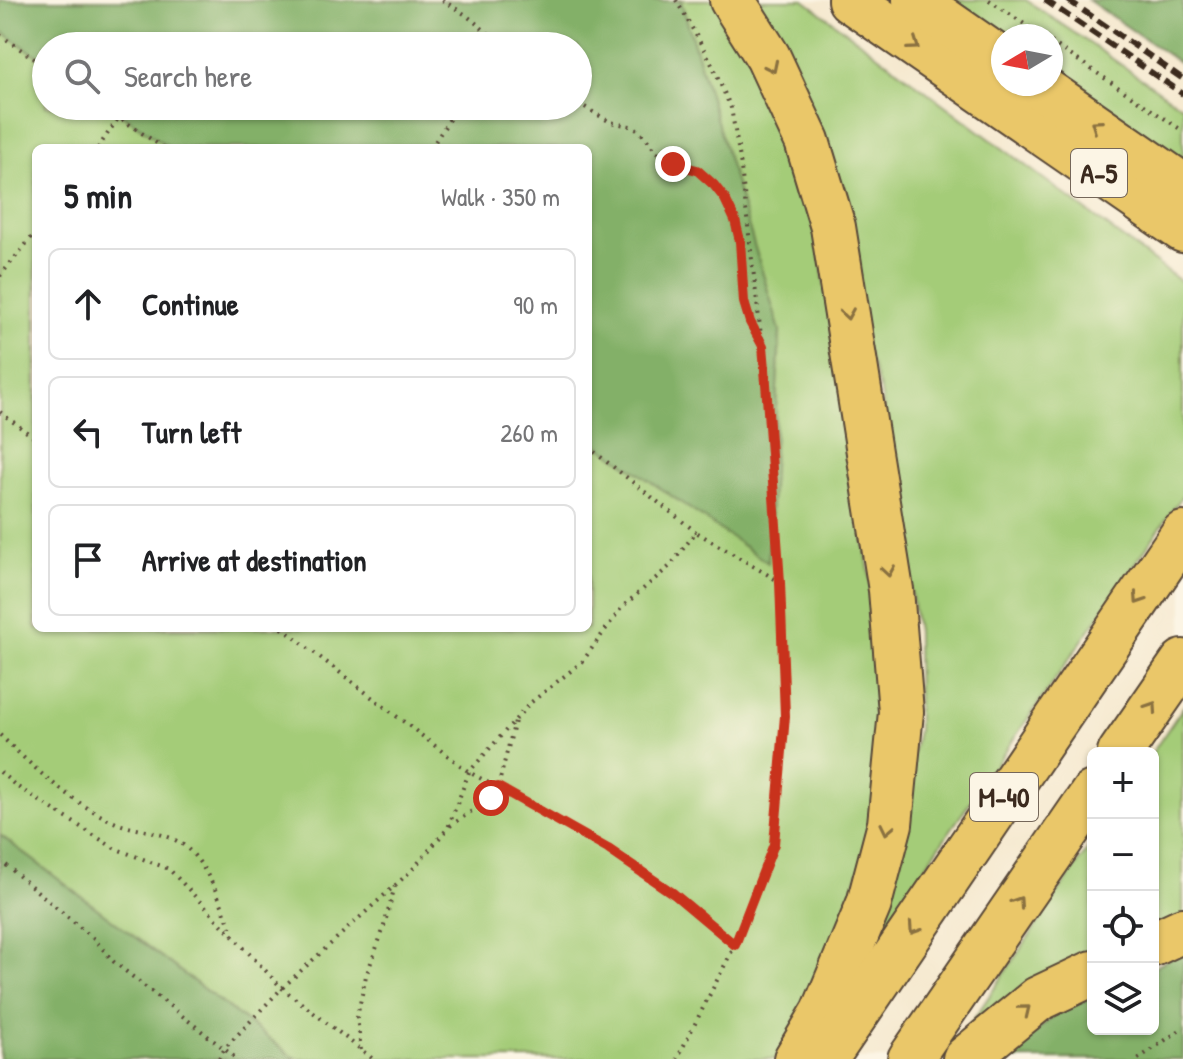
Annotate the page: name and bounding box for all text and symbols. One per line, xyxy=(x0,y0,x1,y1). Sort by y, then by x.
north arrow xyxy=(991,24,1063,96)
search box xyxy=(32,32,592,120)
one-way arrow xyxy=(905,35,919,50)
icon: search xyxy=(60,54,104,98)
text: Search here xyxy=(124,56,252,96)
one-way arrow xyxy=(762,58,778,73)
one-way arrow xyxy=(1090,120,1104,135)
route end xyxy=(655,146,691,182)
road number: A-5 xyxy=(1071,149,1127,197)
text: 5 min xyxy=(64,173,132,219)
text: Walk · 350 m xyxy=(441,179,560,214)
icon: ahead xyxy=(66,282,110,326)
text: Continue xyxy=(142,284,239,324)
text: 90 m xyxy=(513,287,558,322)
one-way arrow xyxy=(838,307,855,321)
icon: left xyxy=(66,410,110,454)
text: Turn left xyxy=(142,412,241,452)
text: 260 m xyxy=(500,415,558,450)
icon: arrive xyxy=(66,538,110,582)
text: Arrive at destination xyxy=(142,540,367,580)
one-way arrow xyxy=(879,564,896,578)
one-way arrow xyxy=(1134,590,1149,604)
one-way arrow xyxy=(1142,702,1157,716)
map controls xyxy=(1087,747,1159,1035)
button: + xyxy=(1087,747,1159,819)
road number: M-40 xyxy=(970,773,1038,821)
route start xyxy=(473,780,509,816)
button: − xyxy=(1087,819,1159,891)
one-way arrow xyxy=(880,823,897,836)
button: locate xyxy=(1087,891,1159,963)
one-way arrow xyxy=(1008,897,1023,911)
one-way arrow xyxy=(908,920,923,935)
button: layers xyxy=(1087,963,1159,1035)
one-way arrow xyxy=(1016,1005,1031,1019)

